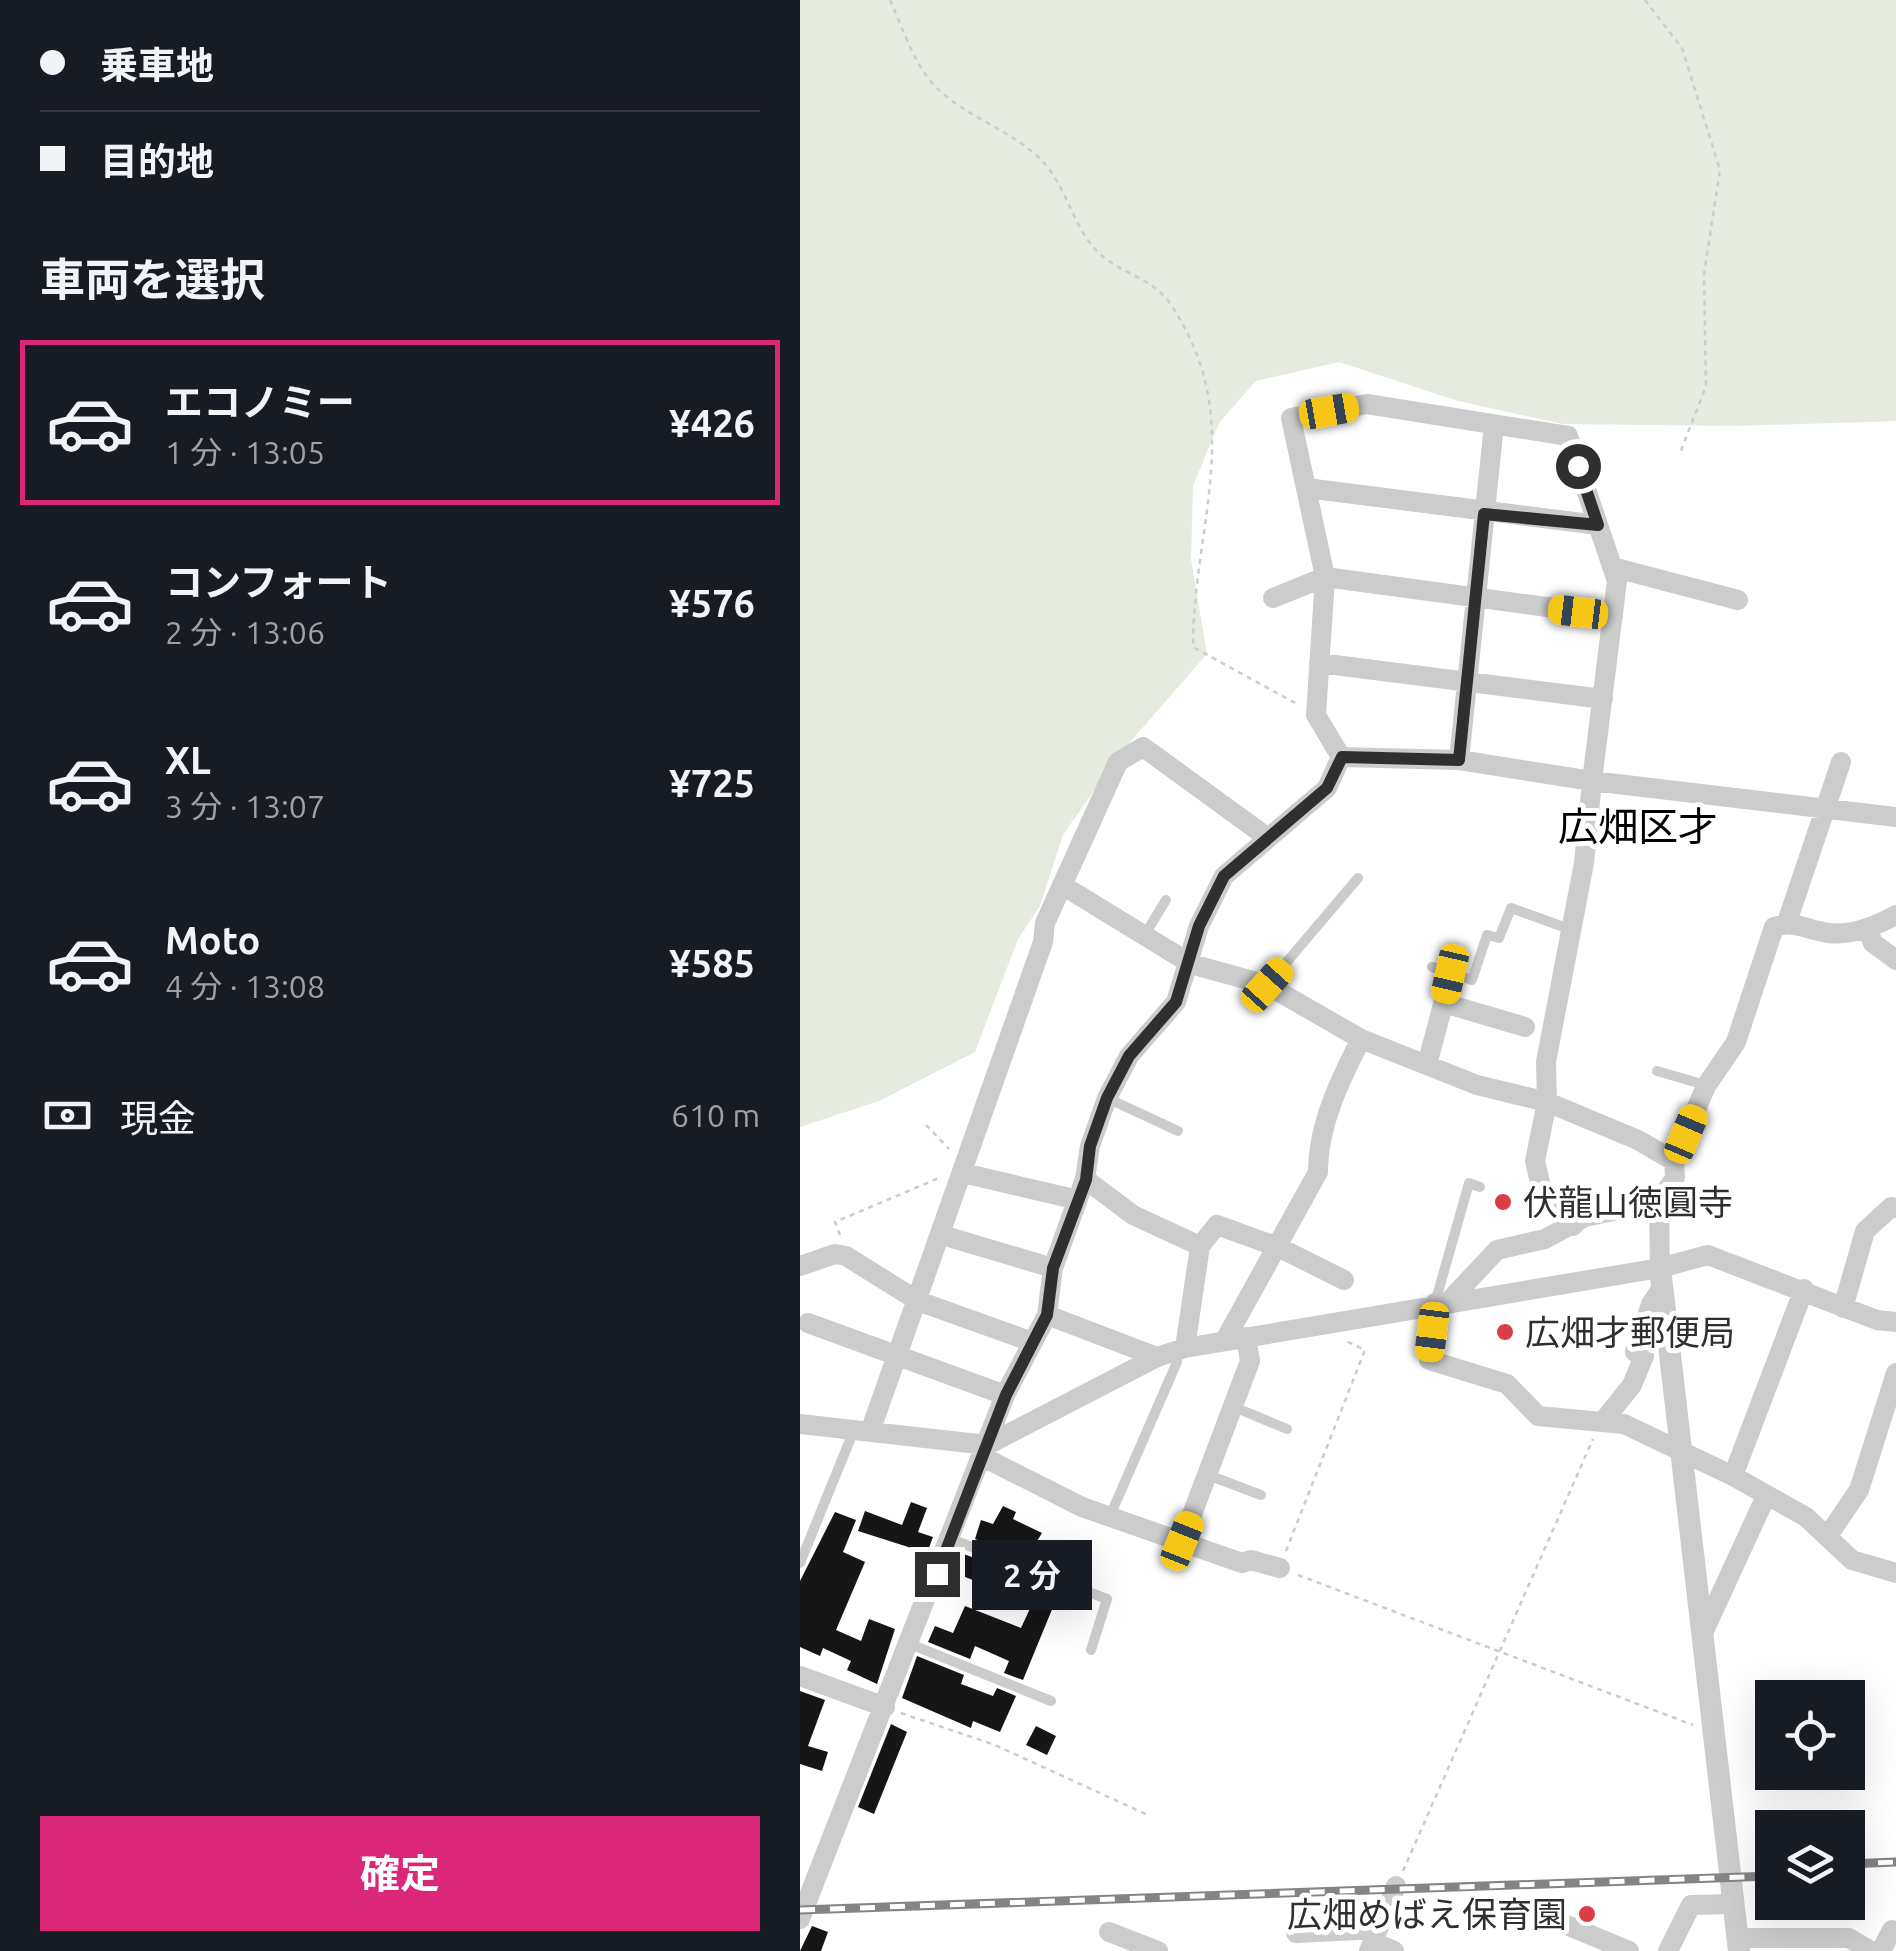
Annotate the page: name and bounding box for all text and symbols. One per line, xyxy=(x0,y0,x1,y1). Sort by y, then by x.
text: 乗車地 xyxy=(100,44,214,86)
text: 目的地 xyxy=(100,140,214,182)
text: 車両を選択 xyxy=(40,254,265,305)
icon: car xyxy=(45,378,135,468)
text: エコノミー xyxy=(165,381,355,423)
car xyxy=(1297,391,1361,431)
text: ¥426 xyxy=(669,402,755,444)
text: 1 分 · 13:05 xyxy=(165,434,325,470)
route start xyxy=(1556,444,1601,489)
icon: car xyxy=(45,558,135,648)
text: コンフォート xyxy=(165,561,392,603)
text: ¥576 xyxy=(669,582,755,624)
car xyxy=(1546,593,1610,631)
text: 2 分 · 13:06 xyxy=(165,614,325,650)
icon: car xyxy=(45,738,135,828)
text: XL xyxy=(165,739,211,781)
text: ¥725 xyxy=(669,762,755,804)
text: 3 分 · 13:07 xyxy=(165,788,325,824)
district label: 広畑区才 xyxy=(1558,804,1718,849)
icon: car xyxy=(45,918,135,1008)
text: Moto xyxy=(165,919,260,961)
car xyxy=(1429,941,1471,1007)
text: ¥585 xyxy=(669,942,755,984)
car xyxy=(1236,953,1298,1017)
text: 4 分 · 13:08 xyxy=(165,968,325,1004)
icon: cash xyxy=(40,1088,95,1143)
text: 現金 xyxy=(120,1097,196,1139)
text: 610 m xyxy=(671,1097,760,1133)
car xyxy=(1660,1101,1712,1167)
place label: 伏龍山徳圓寺 xyxy=(1523,1182,1733,1222)
marker: 伏龍山徳圓寺 xyxy=(1492,1191,1514,1213)
car xyxy=(1413,1300,1451,1364)
place label: 広畑才郵便局 xyxy=(1525,1312,1735,1352)
marker: 広畑才郵便局 xyxy=(1494,1321,1516,1343)
car xyxy=(1157,1508,1207,1574)
callout: 2 分 xyxy=(972,1539,1092,1609)
route end xyxy=(915,1552,960,1597)
text: 2 分 xyxy=(1003,1557,1061,1593)
map controls xyxy=(1755,1680,1865,1920)
button: locate xyxy=(1755,1680,1865,1790)
button: layers xyxy=(1755,1810,1865,1920)
button: 確定 xyxy=(40,1816,760,1931)
place label: 広畑めばえ保育園 xyxy=(1287,1894,1567,1934)
marker: 広畑めばえ保育園 xyxy=(1576,1903,1598,1925)

